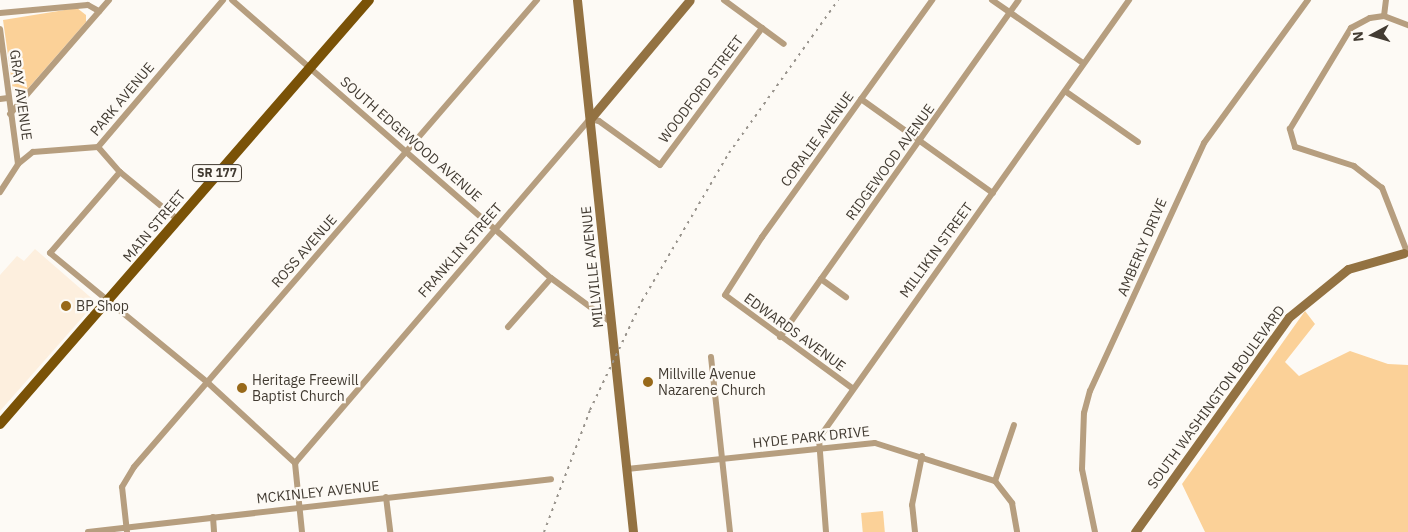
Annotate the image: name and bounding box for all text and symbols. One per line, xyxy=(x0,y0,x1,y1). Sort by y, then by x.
north arrow xyxy=(1348,10,1398,60)
text: N xyxy=(1349,31,1368,43)
street label: WOODFORD STREET xyxy=(655,32,747,146)
street label: GRAY AVENUE xyxy=(6,49,36,141)
street label: PARK AVENUE xyxy=(86,59,158,139)
street label: SOUTH EDGEWOOD AVENUE xyxy=(337,73,485,205)
street label: CORALIE AVENUE xyxy=(777,88,857,190)
street label: RIDGEWOOD AVENUE xyxy=(842,101,938,223)
road number: SR 177 xyxy=(191,164,243,182)
street label: MAIN STREET xyxy=(119,187,189,265)
street label: AMBERLY DRIVE xyxy=(1114,195,1170,299)
street label: FRANKLIN STREET xyxy=(414,199,506,301)
street label: MILLIKIN STREET xyxy=(896,199,976,301)
street label: MILLVILLE AVENUE xyxy=(577,205,607,329)
street label: ROSS AVENUE xyxy=(268,211,340,291)
street label: EDWARDS AVENUE xyxy=(741,290,849,374)
place label: BP Shop xyxy=(76,298,129,314)
marker: BP Shop xyxy=(60,300,72,312)
street label: SOUTH WASHINGTON BOULEVARD xyxy=(1144,302,1288,492)
place label: Millville Avenue Nazarene Church xyxy=(658,366,766,398)
place label: Heritage Freewill Baptist Church xyxy=(252,372,359,404)
marker: Millville Avenue Nazarene Church xyxy=(642,376,654,388)
marker: Heritage Freewill Baptist Church xyxy=(236,382,248,394)
street label: HYDE PARK DRIVE xyxy=(752,422,870,452)
street label: MCKINLEY AVENUE xyxy=(256,477,380,507)

